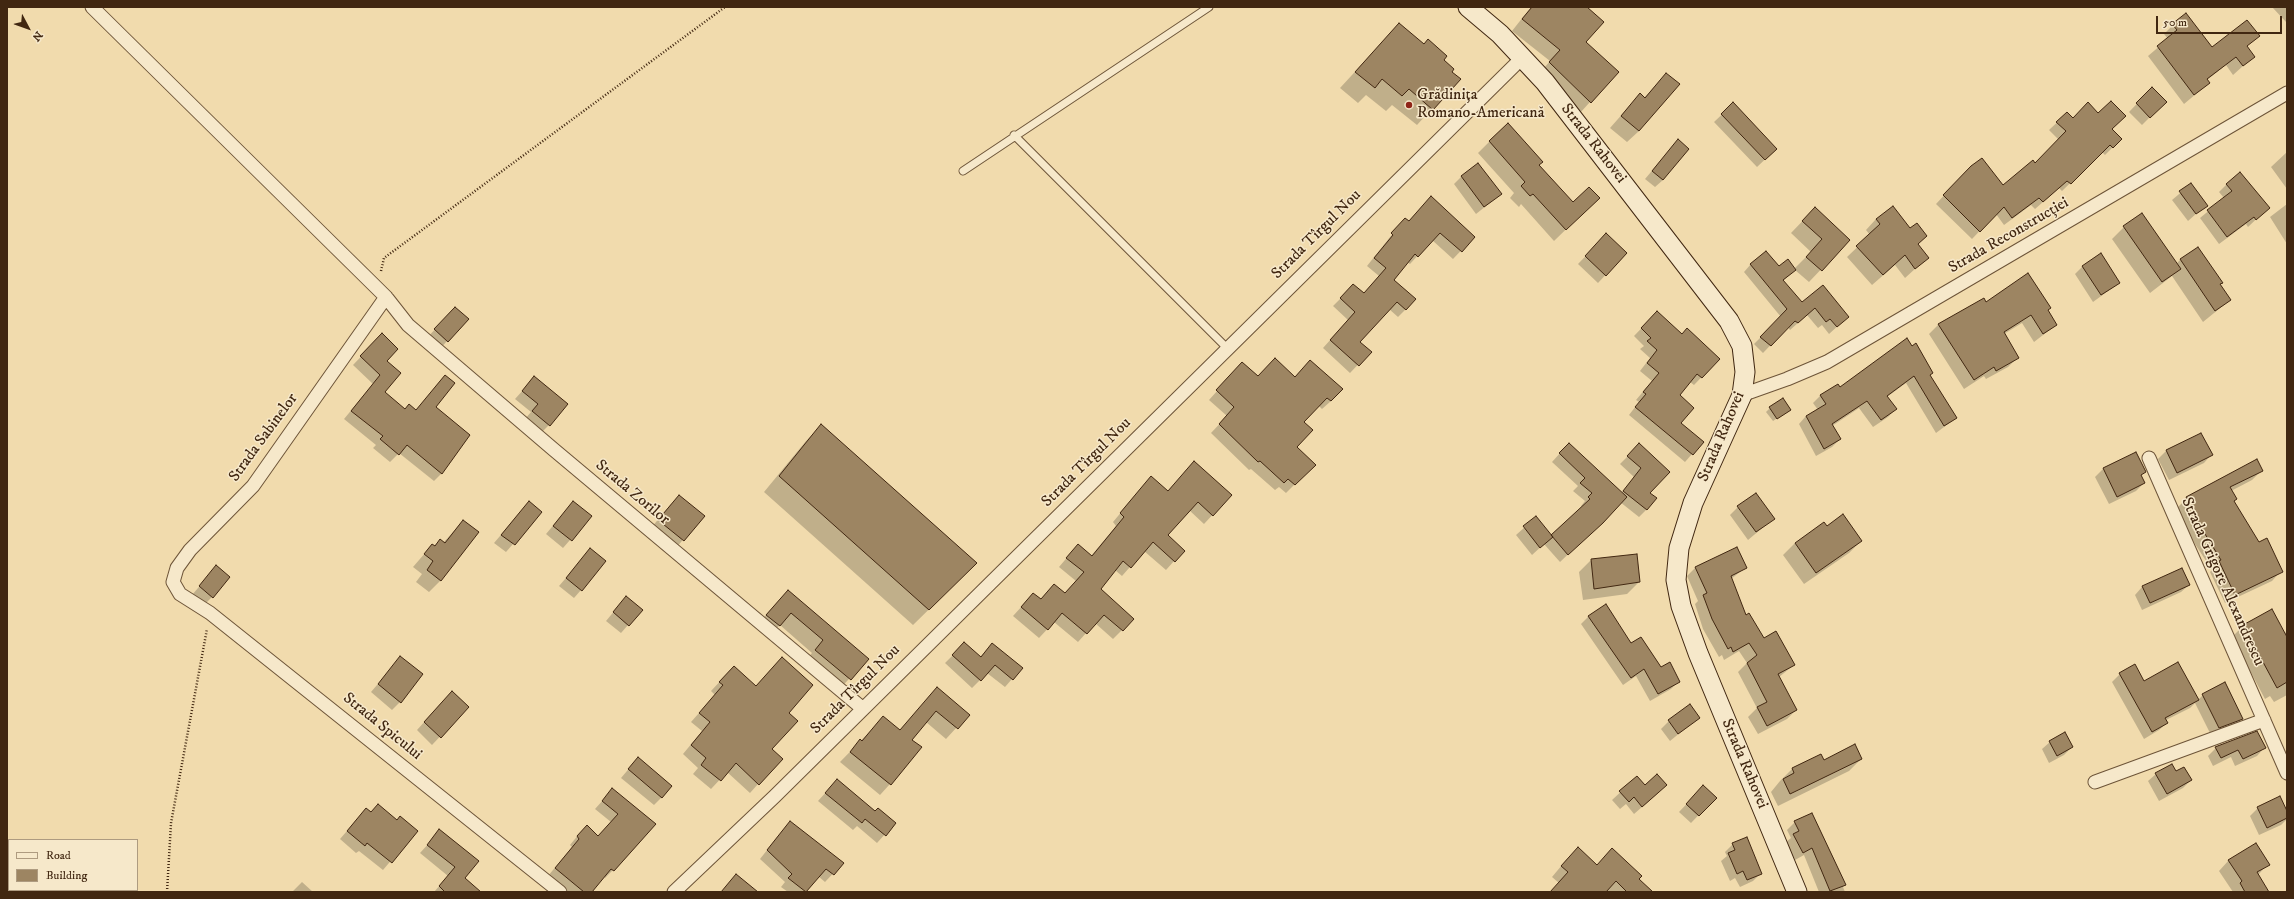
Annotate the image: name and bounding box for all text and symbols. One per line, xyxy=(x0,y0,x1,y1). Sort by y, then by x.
north arrow xyxy=(8,8,48,48)
scale bar xyxy=(2158,8,2284,34)
text: 50 m xyxy=(2163,15,2187,30)
text: N xyxy=(29,28,45,44)
place label: Grădinița Romano-Americană xyxy=(1417,86,1544,124)
marker: Grădinița Romano-Americană xyxy=(1404,100,1414,110)
street label: Strada Rahovei xyxy=(1556,100,1630,188)
street label: Strada Tîrgul Nou xyxy=(1268,186,1366,284)
street label: Strada Reconstrucției xyxy=(1945,194,2073,278)
street label: Strada Rahovei xyxy=(1694,389,1750,485)
street label: Strada Sabinelor xyxy=(225,390,303,486)
street label: Strada Tîrgul Nou xyxy=(1038,414,1136,512)
street label: Strada Zorilor xyxy=(591,456,673,530)
street label: Strada Grigore Alexandrescu xyxy=(2176,495,2268,669)
street label: Strada Tîrgul Nou xyxy=(807,641,905,739)
street label: Strada Spicului xyxy=(339,689,425,765)
street label: Strada Rahovei xyxy=(1716,716,1772,812)
legend xyxy=(8,839,138,891)
text: Road xyxy=(46,848,71,863)
text: Building xyxy=(46,868,87,883)

